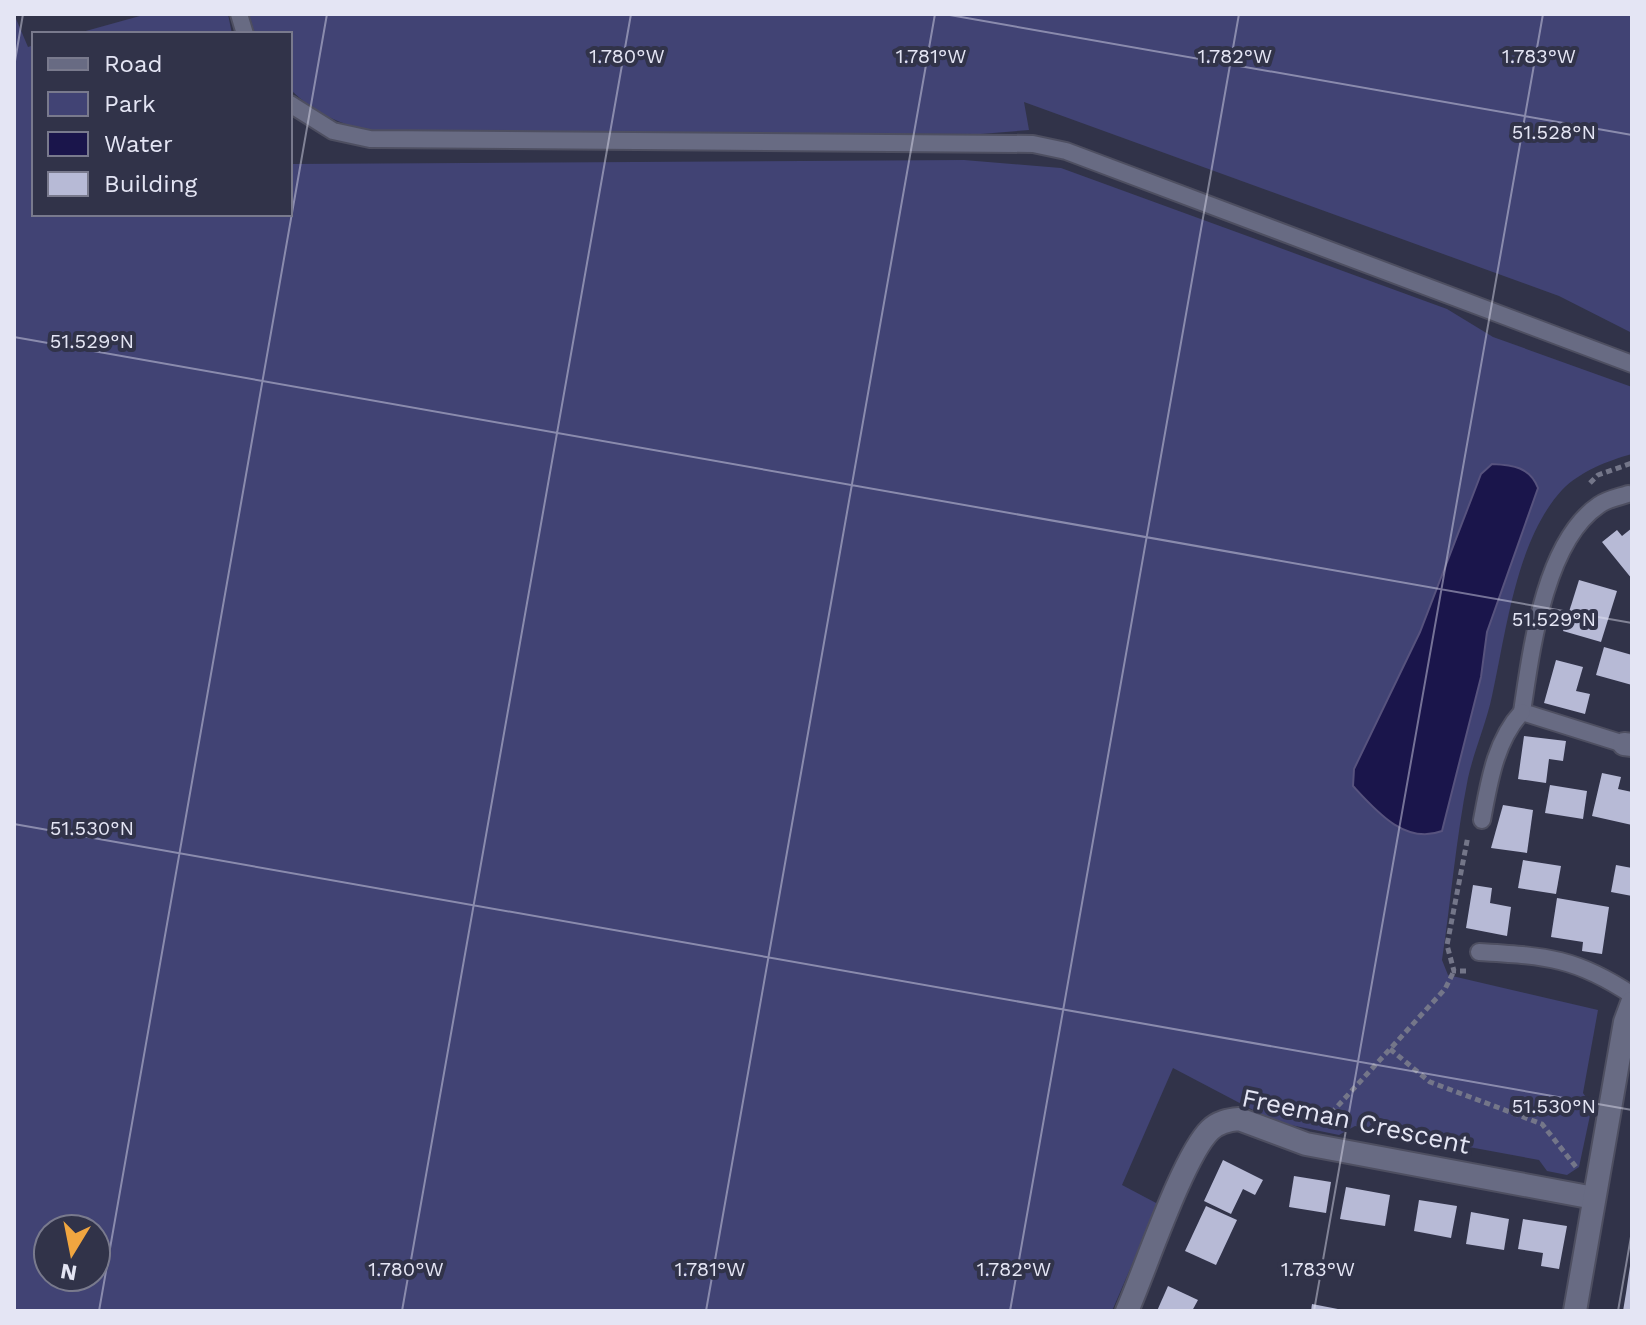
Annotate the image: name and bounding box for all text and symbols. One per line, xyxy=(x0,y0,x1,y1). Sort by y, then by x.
legend xyxy=(32,32,292,216)
text: 1.780°W xyxy=(589,44,665,68)
text: 1.781°W xyxy=(896,44,966,68)
text: 1.782°W xyxy=(1198,44,1272,68)
text: 1.783°W xyxy=(1502,44,1576,68)
text: Road xyxy=(104,50,163,78)
text: Park xyxy=(104,90,156,118)
text: 51.528°N xyxy=(1512,120,1596,144)
text: Water xyxy=(104,130,173,158)
text: Building xyxy=(104,170,197,198)
text: 51.529°N xyxy=(50,329,134,353)
text: 51.529°N xyxy=(1512,607,1596,631)
text: 51.530°N xyxy=(50,816,134,840)
street label: Freeman Crescent xyxy=(1239,1082,1473,1160)
text: 51.530°N xyxy=(1512,1094,1596,1118)
north arrow xyxy=(32,1213,112,1293)
text: 1.780°W xyxy=(368,1257,444,1281)
text: 1.781°W xyxy=(675,1257,745,1281)
text: 1.782°W xyxy=(977,1257,1051,1281)
text: 1.783°W xyxy=(1281,1257,1355,1281)
text: N xyxy=(58,1258,79,1286)

